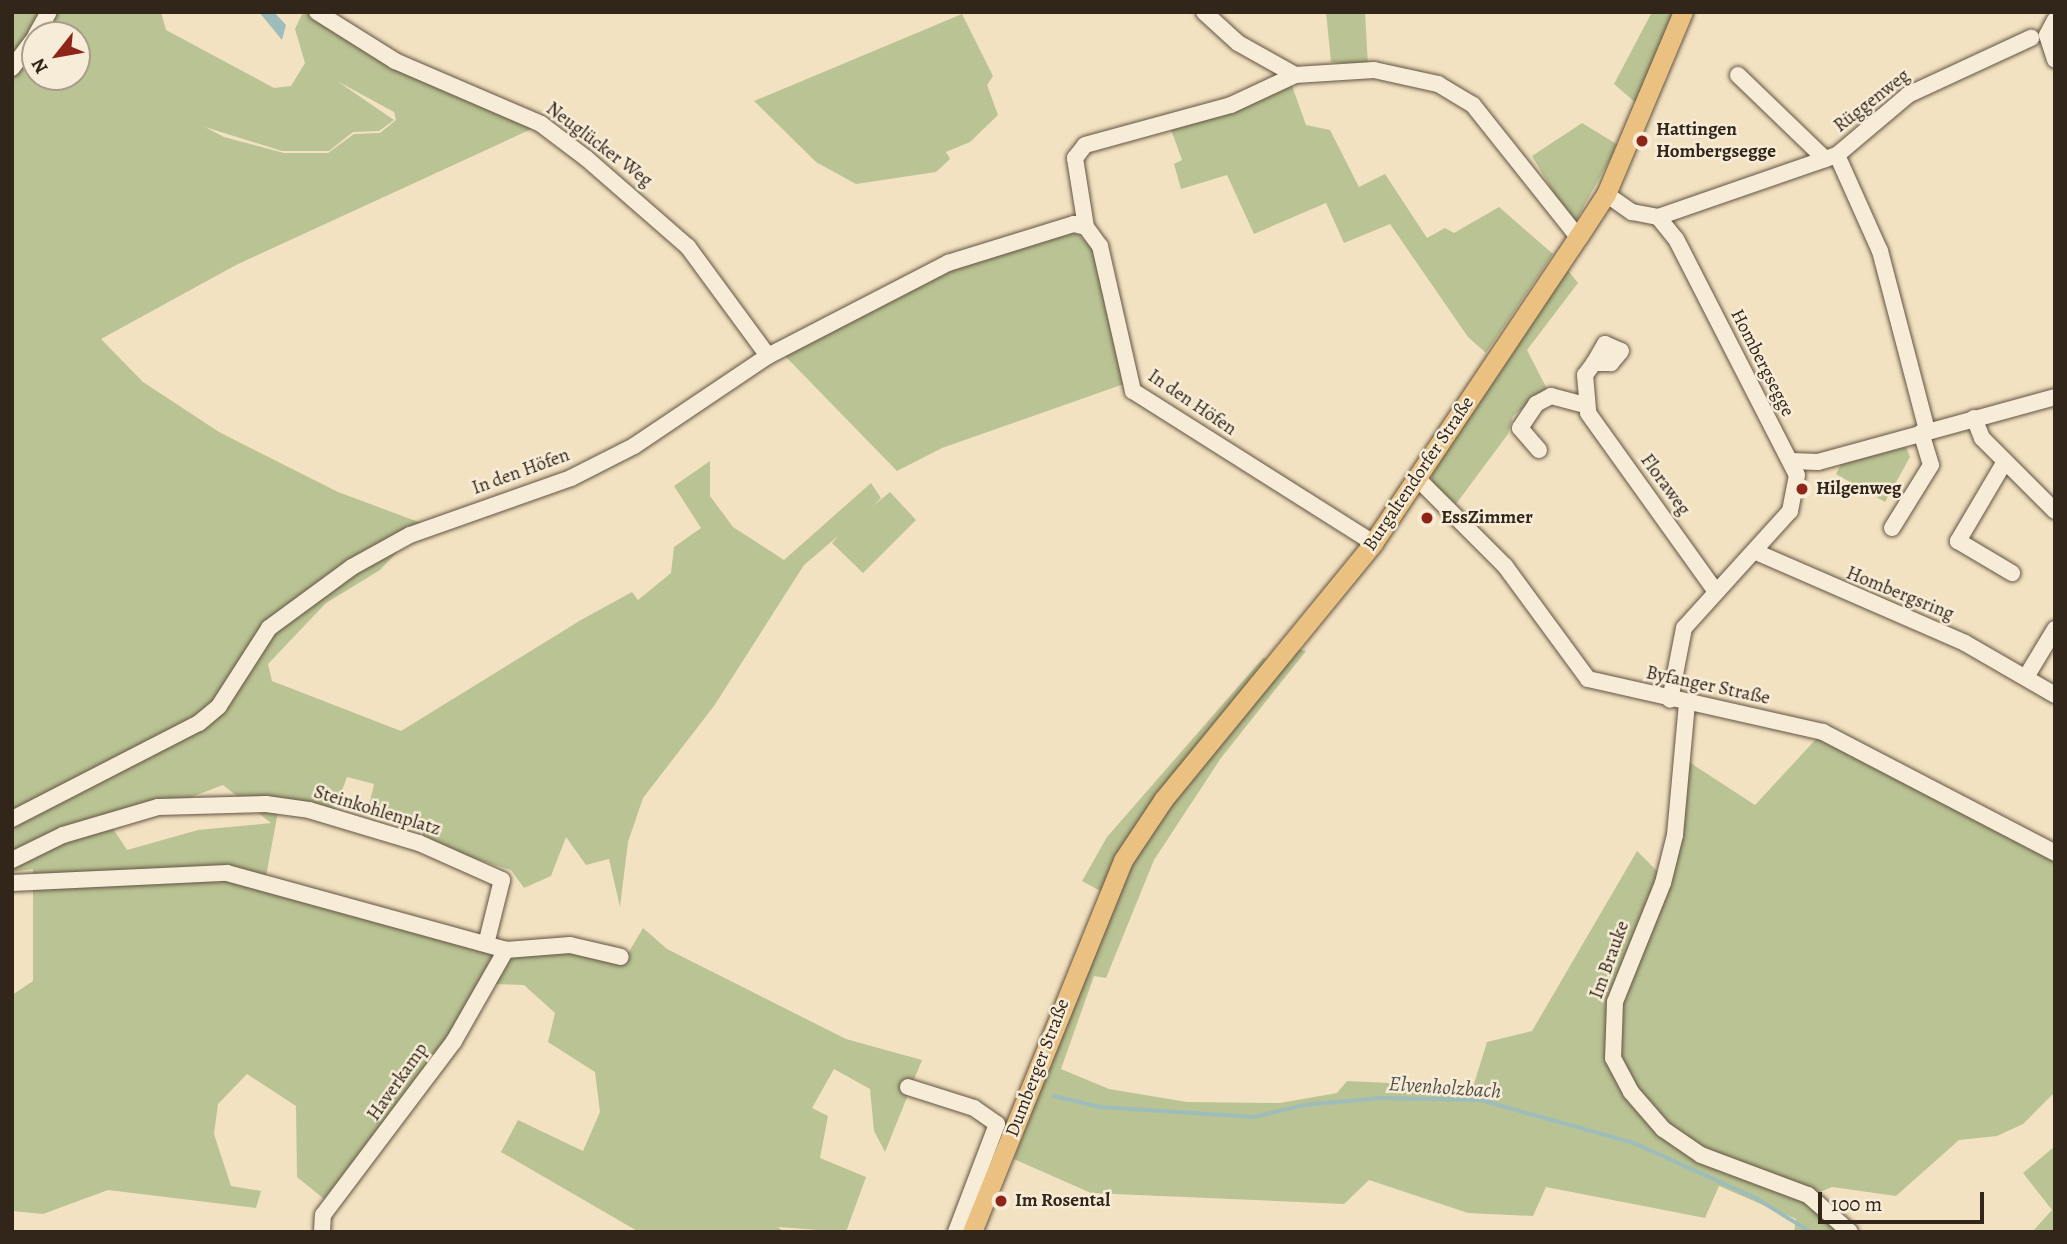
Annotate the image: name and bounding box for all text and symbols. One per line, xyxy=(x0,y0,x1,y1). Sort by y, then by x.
north arrow xyxy=(21,21,91,91)
text: N xyxy=(25,53,54,78)
street label: Rüggenweg xyxy=(1830,64,1914,138)
street label: Neuglücker Weg xyxy=(541,98,657,192)
place label: Hattingen Hombergsegge xyxy=(1656,119,1776,163)
marker: Hattingen Hombergsegge xyxy=(1634,133,1650,149)
street label: Hombergsegge xyxy=(1725,305,1799,421)
street label: In den Höfen xyxy=(1143,365,1241,441)
street label: Burgaltendorfer Straße xyxy=(1359,392,1479,556)
street label: In den Höfen xyxy=(469,444,573,500)
street label: Floraweg xyxy=(1635,450,1695,520)
place label: Hilgenweg xyxy=(1816,478,1901,500)
marker: Hilgenweg xyxy=(1794,481,1810,497)
place label: EssZimmer xyxy=(1441,507,1533,529)
marker: EssZimmer xyxy=(1419,510,1435,526)
street label: Hombergsring xyxy=(1843,562,1957,626)
street label: Byfanger Straße xyxy=(1644,662,1772,710)
street label: Steinkohlenplatz xyxy=(311,781,443,841)
street label: Im Brauke xyxy=(1585,918,1635,1002)
street label: Dumberger Straße xyxy=(1001,996,1075,1140)
street label: Haverkamp xyxy=(363,1039,433,1125)
water label: Elvenholzbach xyxy=(1388,1070,1502,1104)
scale bar xyxy=(1822,1178,1988,1222)
place label: Im Rosental xyxy=(1015,1190,1110,1212)
text: 100 m xyxy=(1831,1190,1882,1218)
marker: Im Rosental xyxy=(993,1193,1009,1209)

